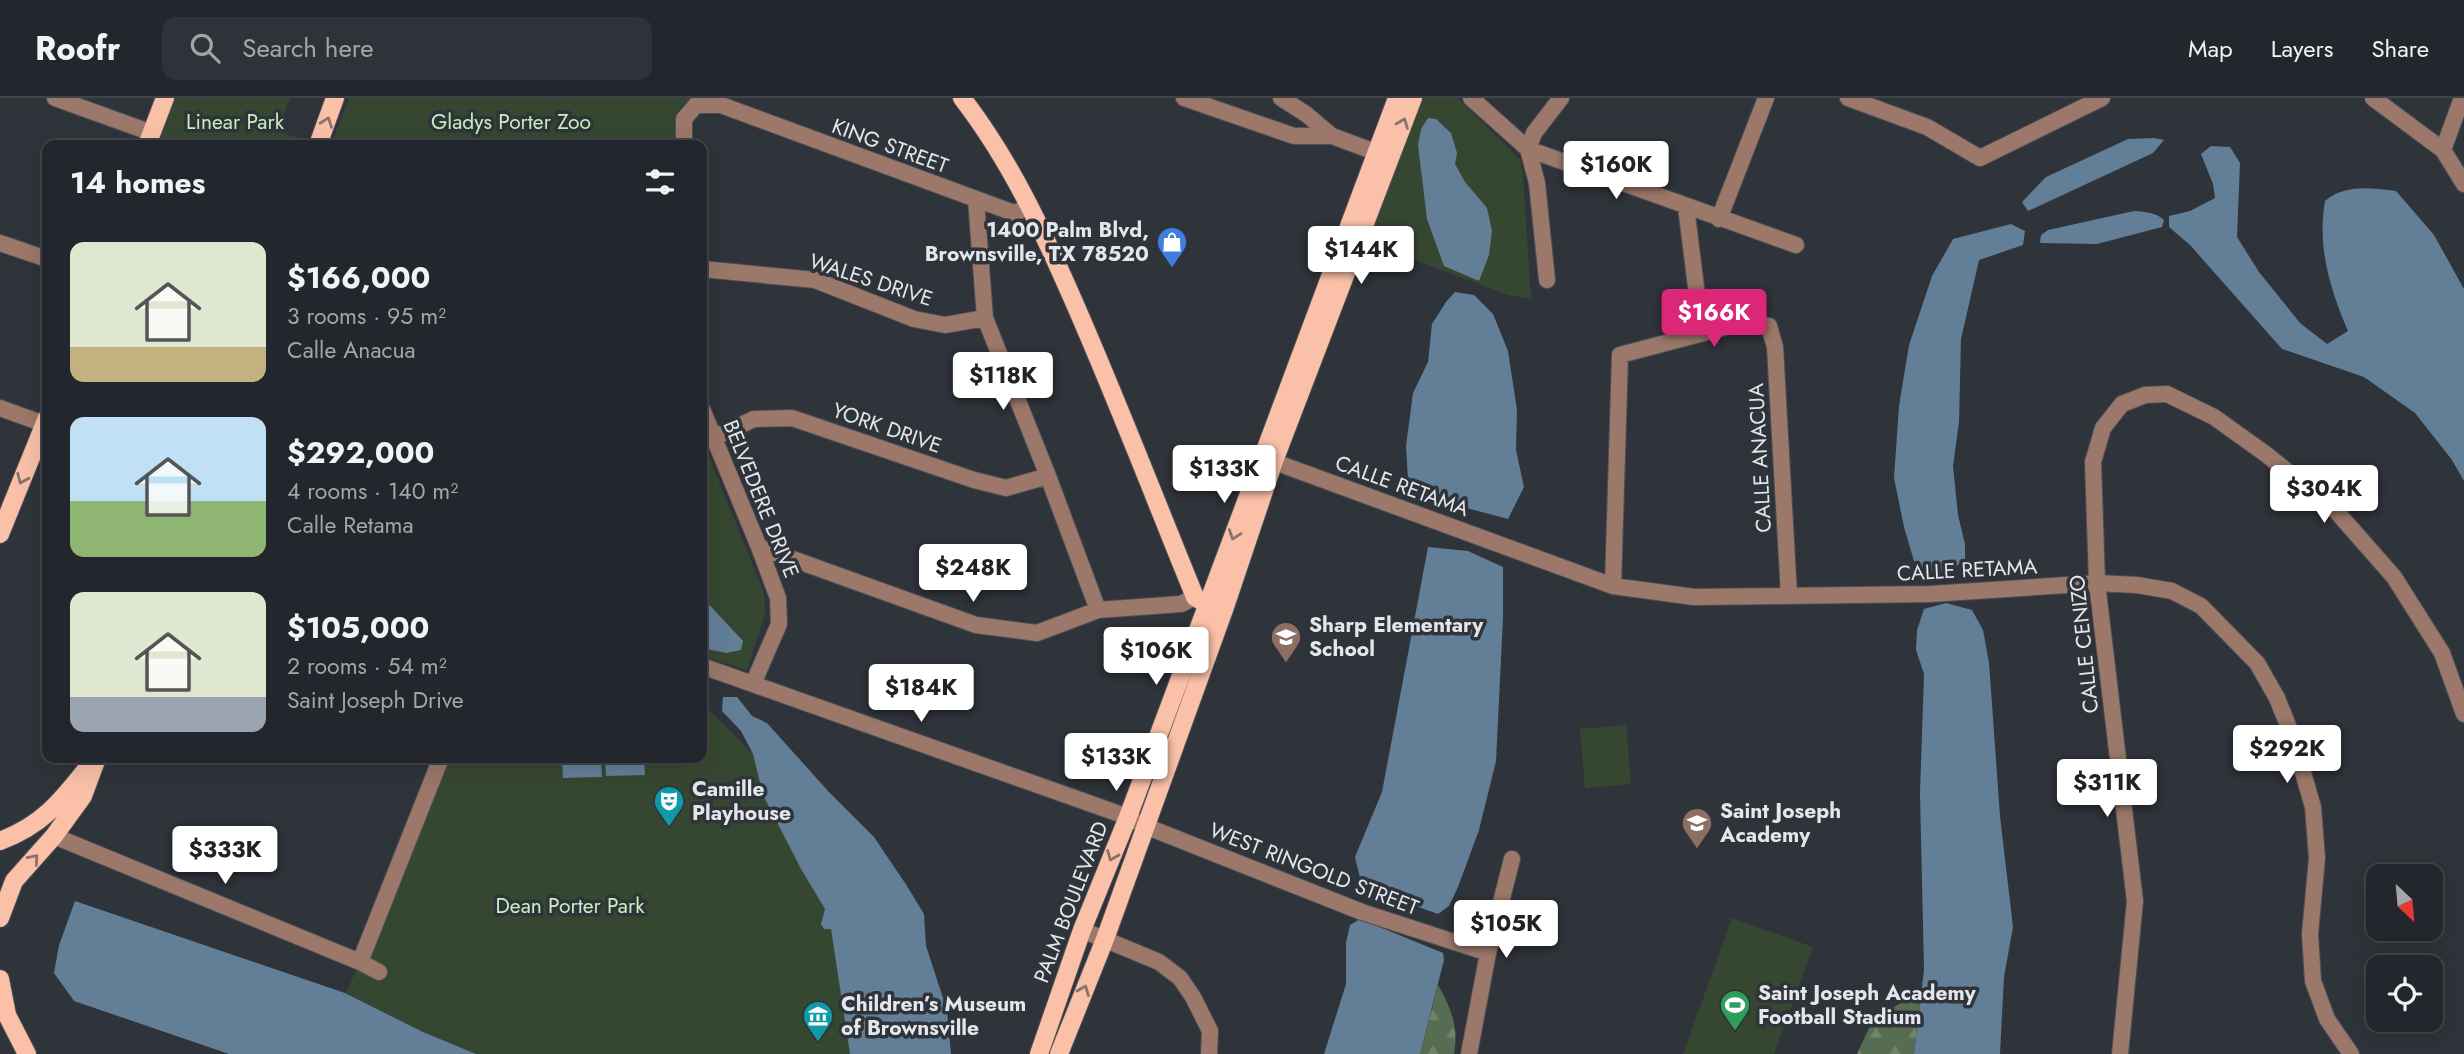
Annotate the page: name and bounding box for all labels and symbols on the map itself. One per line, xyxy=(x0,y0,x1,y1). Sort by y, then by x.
park label: Linear Park xyxy=(186,107,285,137)
park label: Gladys Porter Zoo xyxy=(431,107,591,137)
street label: KING STREET xyxy=(828,111,953,181)
one-way arrow xyxy=(318,116,332,128)
one-way arrow xyxy=(1395,117,1409,129)
pin: $160K xyxy=(1567,141,1665,201)
place label: 1400 Palm Blvd, Brownsville, TX 78520 xyxy=(925,215,1149,269)
shop icon: 1400 Palm Blvd, Brownsville, TX 78520 xyxy=(1155,225,1189,269)
pin: $144K xyxy=(1312,226,1410,286)
street label: WALES DRIVE xyxy=(806,246,936,314)
pin: $166K xyxy=(1665,289,1763,349)
pin: $118K xyxy=(954,352,1052,412)
street label: CALLE ANACUA xyxy=(1741,382,1779,533)
street label: YORK DRIVE xyxy=(828,395,946,461)
street label: BELVEDERE DRIVE xyxy=(716,415,806,583)
pin: $133K xyxy=(1175,446,1273,505)
street label: CALLE RETAMA xyxy=(1331,448,1473,524)
pin: $304K xyxy=(2275,466,2373,525)
one-way arrow xyxy=(16,472,30,484)
one-way arrow xyxy=(1228,528,1242,540)
pin: $248K xyxy=(924,545,1022,604)
street label: CALLE RETAMA xyxy=(1896,551,2038,589)
street label: CALLE CENIZO xyxy=(2062,573,2106,715)
place label: Sharp Elementary School xyxy=(1309,610,1484,664)
school or university icon: Sharp Elementary School xyxy=(1269,620,1303,664)
pin: $106K xyxy=(1107,628,1205,687)
pin: $184K xyxy=(872,664,970,724)
pin: $292K xyxy=(2238,726,2336,785)
pin: $133K xyxy=(1067,734,1165,793)
pin: $311K xyxy=(2058,760,2156,819)
place label: Camille Playhouse xyxy=(692,774,791,828)
theatre icon: Camille Playhouse xyxy=(652,784,686,828)
place label: Saint Joseph Academy xyxy=(1719,796,1841,850)
school or university icon: Saint Joseph Academy xyxy=(1680,806,1714,850)
street label: WEST RINGOLD STREET xyxy=(1205,815,1423,923)
street label: PALM BOULEVARD xyxy=(1026,817,1116,987)
pin: $333K xyxy=(176,826,274,886)
one-way arrow xyxy=(1107,850,1121,862)
one-way arrow xyxy=(25,855,38,868)
north arrow xyxy=(2366,864,2443,942)
park label: Dean Porter Park xyxy=(496,891,645,921)
pin: $105K xyxy=(1457,900,1555,960)
place label: Saint Joseph Academy Football Stadium xyxy=(1758,978,1977,1032)
one-way arrow xyxy=(1075,985,1089,997)
sports icon: Saint Joseph Academy Football Stadium xyxy=(1718,988,1752,1032)
place label: Children’s Museum of Brownsville xyxy=(841,989,1026,1043)
museum icon: Children’s Museum of Brownsville xyxy=(801,999,835,1043)

